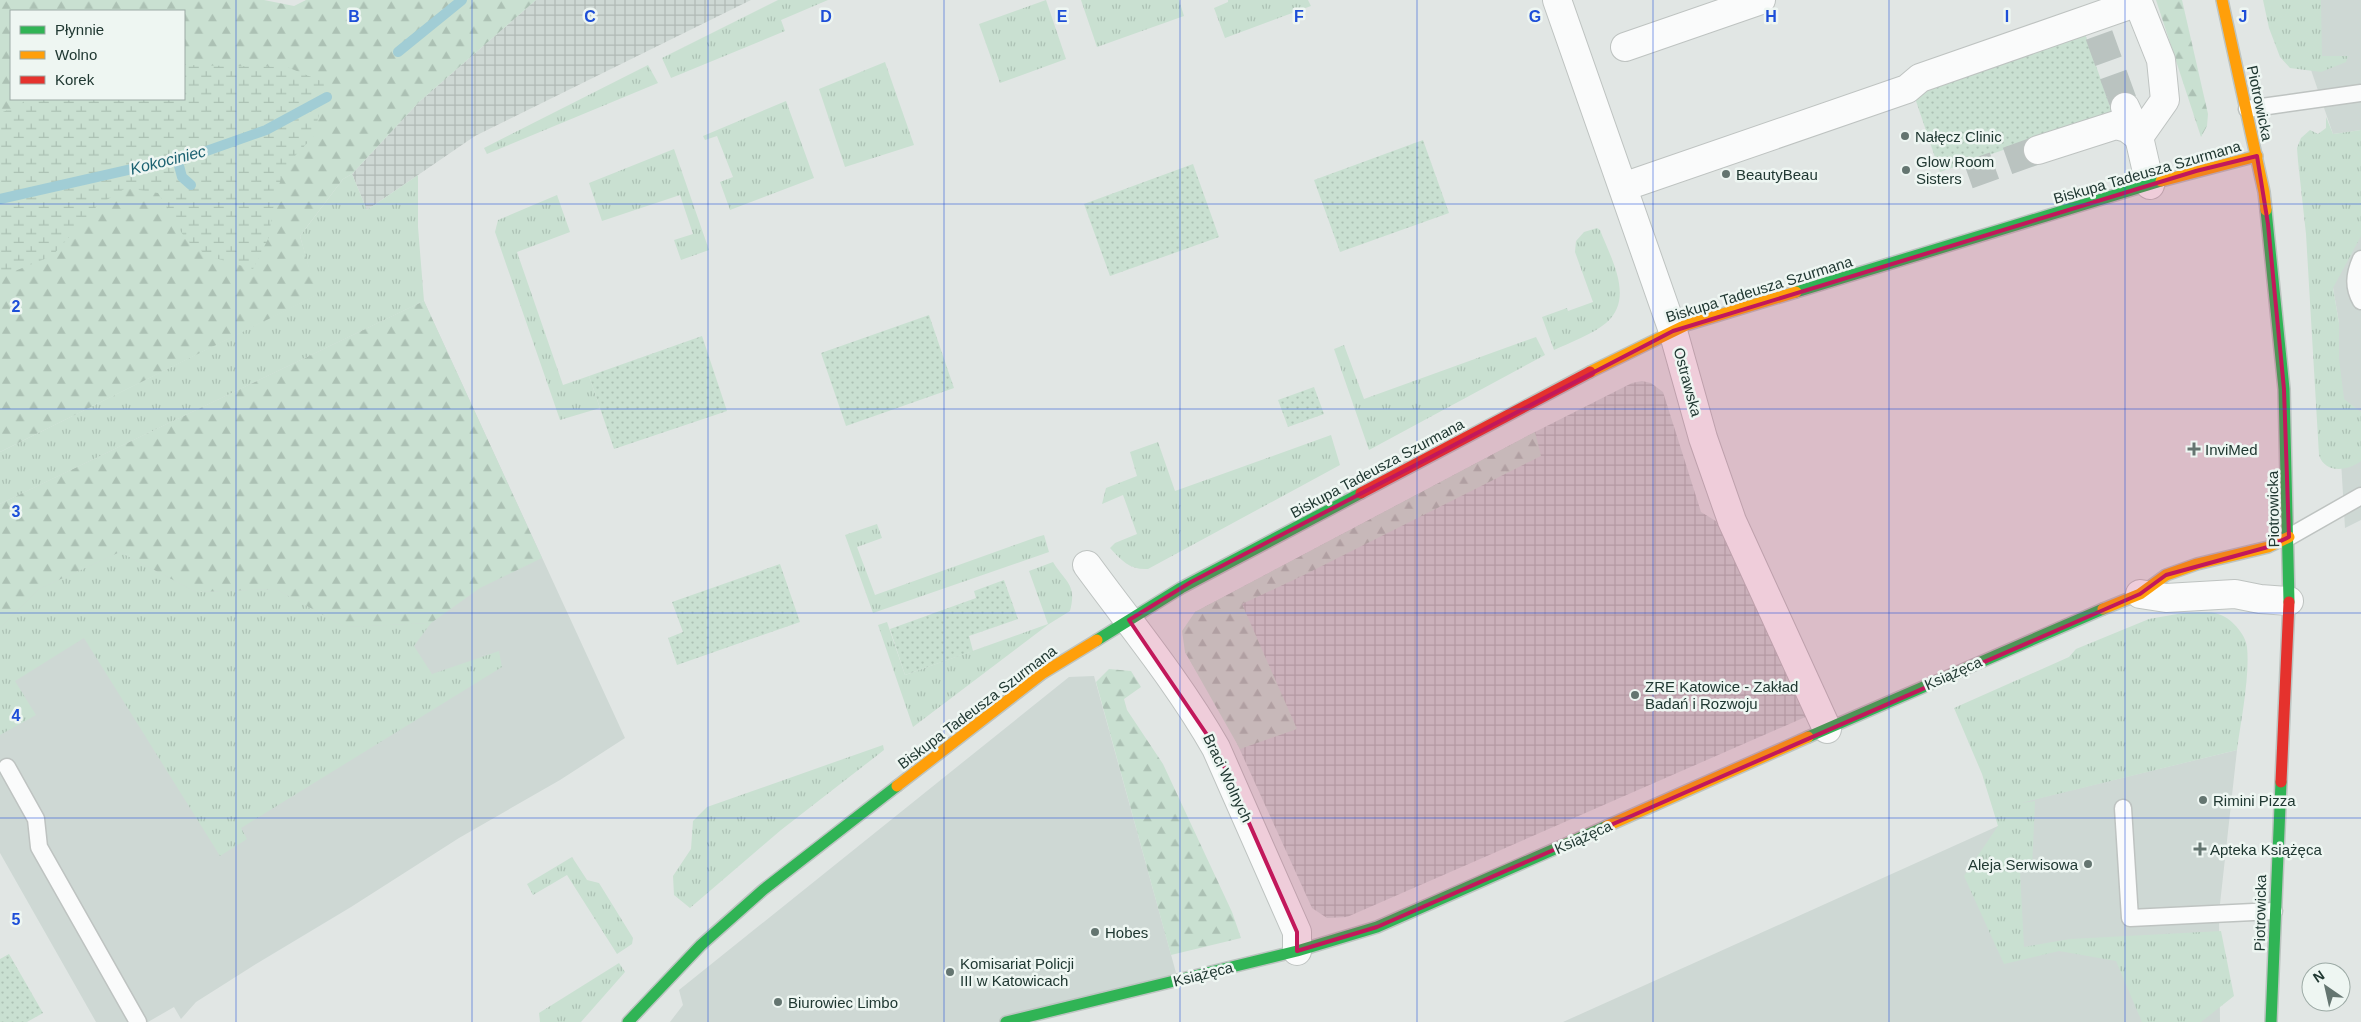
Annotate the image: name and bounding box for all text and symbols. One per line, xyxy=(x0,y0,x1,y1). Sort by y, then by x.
text: B xyxy=(348,8,360,25)
text: C xyxy=(584,8,596,25)
text: D xyxy=(820,8,832,25)
text: E xyxy=(1057,8,1068,25)
text: F xyxy=(1294,8,1304,25)
text: G xyxy=(1529,8,1541,25)
text: H xyxy=(1765,8,1777,25)
text: I xyxy=(2005,8,2009,25)
text: J xyxy=(2239,8,2247,25)
legend xyxy=(10,10,185,100)
text: Płynnie xyxy=(55,21,104,38)
text: Wolno xyxy=(55,46,97,63)
street label: Piotrowicka xyxy=(2244,64,2276,143)
text: Korek xyxy=(55,71,95,88)
place label: Nałęcz Clinic xyxy=(1915,128,2002,145)
marker: Nałęcz Clinic xyxy=(1899,130,1911,142)
street label: Biskupa Tadeusza Szurmana xyxy=(2051,137,2243,207)
water label: Kokociniec xyxy=(128,142,208,178)
place label: Glow Room Sisters xyxy=(1916,153,1994,187)
marker: Glow Room Sisters xyxy=(1900,164,1912,176)
place label: BeautyBeau xyxy=(1736,166,1818,183)
marker: BeautyBeau xyxy=(1720,168,1732,180)
street label: Biskupa Tadeusza Szurmana xyxy=(1664,252,1855,325)
text: 2 xyxy=(12,298,21,315)
street label: Ostrawska xyxy=(1671,346,1706,419)
street label: Biskupa Tadeusza Szurmana xyxy=(1287,415,1467,521)
place label: InviMed xyxy=(2205,441,2258,458)
marker: InviMed xyxy=(2187,442,2201,456)
street label: Piotrowicka xyxy=(2264,470,2282,547)
text: 3 xyxy=(12,503,21,520)
street label: Biskupa Tadeusza Szurmana xyxy=(894,641,1060,772)
street label: Książęca xyxy=(1922,653,1985,693)
place label: ZRE Katowice - Zakład Badań i Rozwoju xyxy=(1645,678,1798,712)
marker: ZRE Katowice - Zakład Badań i Rozwoju xyxy=(1629,689,1641,701)
text: 4 xyxy=(12,707,21,724)
street label: Braci Wolnych xyxy=(1200,731,1256,825)
place label: Rimini Pizza xyxy=(2213,792,2296,809)
marker: Rimini Pizza xyxy=(2197,794,2209,806)
street label: Książęca xyxy=(1552,817,1615,857)
place label: Apteka Książęca xyxy=(2210,841,2322,858)
marker: Apteka Książęca xyxy=(2194,843,2206,855)
place label: Aleja Serwisowa xyxy=(1968,856,2079,873)
marker: Aleja Serwisowa xyxy=(2082,858,2094,870)
street label: Piotrowicka xyxy=(2251,874,2269,951)
text: 5 xyxy=(12,911,21,928)
place label: Hobes xyxy=(1105,924,1148,941)
marker: Hobes xyxy=(1089,926,1101,938)
place label: Komisariat Policji III w Katowicach xyxy=(960,955,1074,989)
street label: Książęca xyxy=(1171,958,1235,990)
north arrow xyxy=(2301,962,2351,1012)
marker: Komisariat Policji III w Katowicach xyxy=(944,966,956,978)
text: N xyxy=(2310,967,2327,986)
place label: Biurowiec Limbo xyxy=(788,994,898,1011)
marker: Biurowiec Limbo xyxy=(772,996,784,1008)

